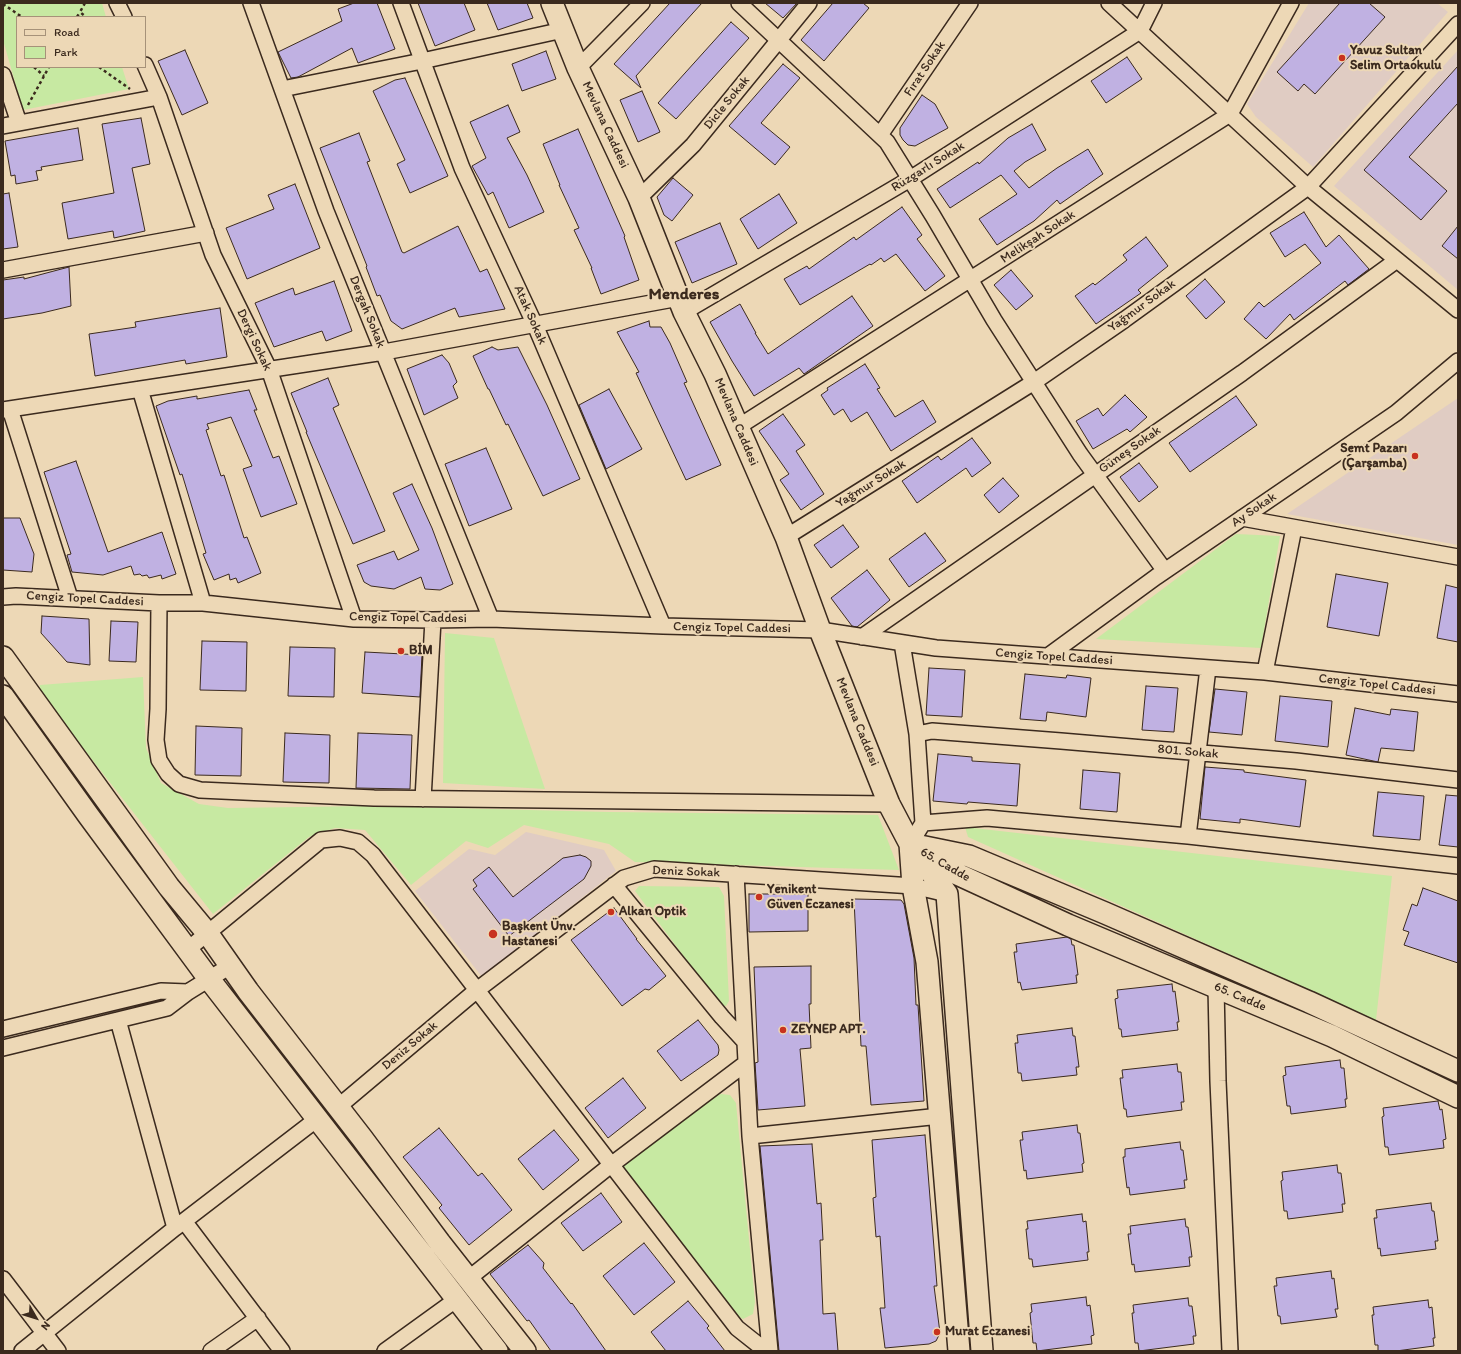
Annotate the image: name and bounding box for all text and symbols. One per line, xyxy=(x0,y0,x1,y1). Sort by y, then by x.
legend xyxy=(16,16,146,68)
text: Road xyxy=(54,25,80,39)
street label: Fırat Sokak xyxy=(901,38,949,100)
place label: Yavuz Sultan Selim Ortaokulu xyxy=(1350,43,1442,74)
text: Park xyxy=(54,45,78,59)
marker: Yavuz Sultan Selim Ortaokulu xyxy=(1337,53,1347,63)
street label: Dicle Sokak xyxy=(701,73,753,133)
street label: Mevlana Caddesi xyxy=(578,79,632,171)
street label: Rüzgarlı Sokak xyxy=(889,138,967,196)
street label: Melikşah Sokak xyxy=(998,207,1078,267)
street label: Dergah Sokak xyxy=(345,274,389,350)
street label: Yağmur Sokak xyxy=(1105,276,1179,336)
street label: Atak Sokak xyxy=(510,283,550,347)
district label: Menderes xyxy=(649,285,719,305)
street label: Dergi Sokak xyxy=(233,307,275,373)
street label: Mevlana Caddesi xyxy=(710,376,762,468)
street label: Güneş Sokak xyxy=(1096,423,1164,477)
place label: Semt Pazarı (Çarşamba) xyxy=(1340,441,1407,472)
marker: Semt Pazarı (Çarşamba) xyxy=(1410,451,1420,461)
street label: Yağmur Sokak xyxy=(833,456,909,512)
street label: Ay Sokak xyxy=(1229,489,1279,531)
street label: Cengiz Topel Caddesi xyxy=(26,588,144,610)
street label: Cengiz Topel Caddesi xyxy=(349,609,467,627)
street label: Cengiz Topel Caddesi xyxy=(673,619,791,637)
place label: BİM xyxy=(409,643,433,659)
street label: Cengiz Topel Caddesi xyxy=(995,645,1113,669)
marker: BİM xyxy=(396,646,406,656)
street label: Cengiz Topel Caddesi xyxy=(1318,671,1436,699)
street label: Mevlana Caddesi xyxy=(832,675,882,769)
street label: 801. Sokak xyxy=(1157,742,1219,762)
street label: 65. Cadde xyxy=(917,844,973,886)
street label: Deniz Sokak xyxy=(652,863,720,881)
place label: Yenikent Güven Eczanesi xyxy=(767,882,854,913)
marker: Yenikent Güven Eczanesi xyxy=(754,892,764,902)
place label: Alkan Optik xyxy=(619,904,686,920)
marker: Alkan Optik xyxy=(606,907,616,917)
place label: Başkent Ünv. Hastanesi xyxy=(502,919,576,950)
marker: Başkent Ünv. Hastanesi xyxy=(487,928,499,940)
street label: 65. Cadde xyxy=(1212,979,1268,1015)
street label: Deniz Sokak xyxy=(379,1018,441,1074)
place label: ZEYNEP APT. xyxy=(791,1022,866,1038)
marker: ZEYNEP APT. xyxy=(778,1025,788,1035)
north arrow xyxy=(16,1298,56,1338)
text: N xyxy=(38,1319,53,1333)
place label: Murat Eczanesi xyxy=(945,1324,1030,1340)
marker: Murat Eczanesi xyxy=(932,1327,942,1337)

